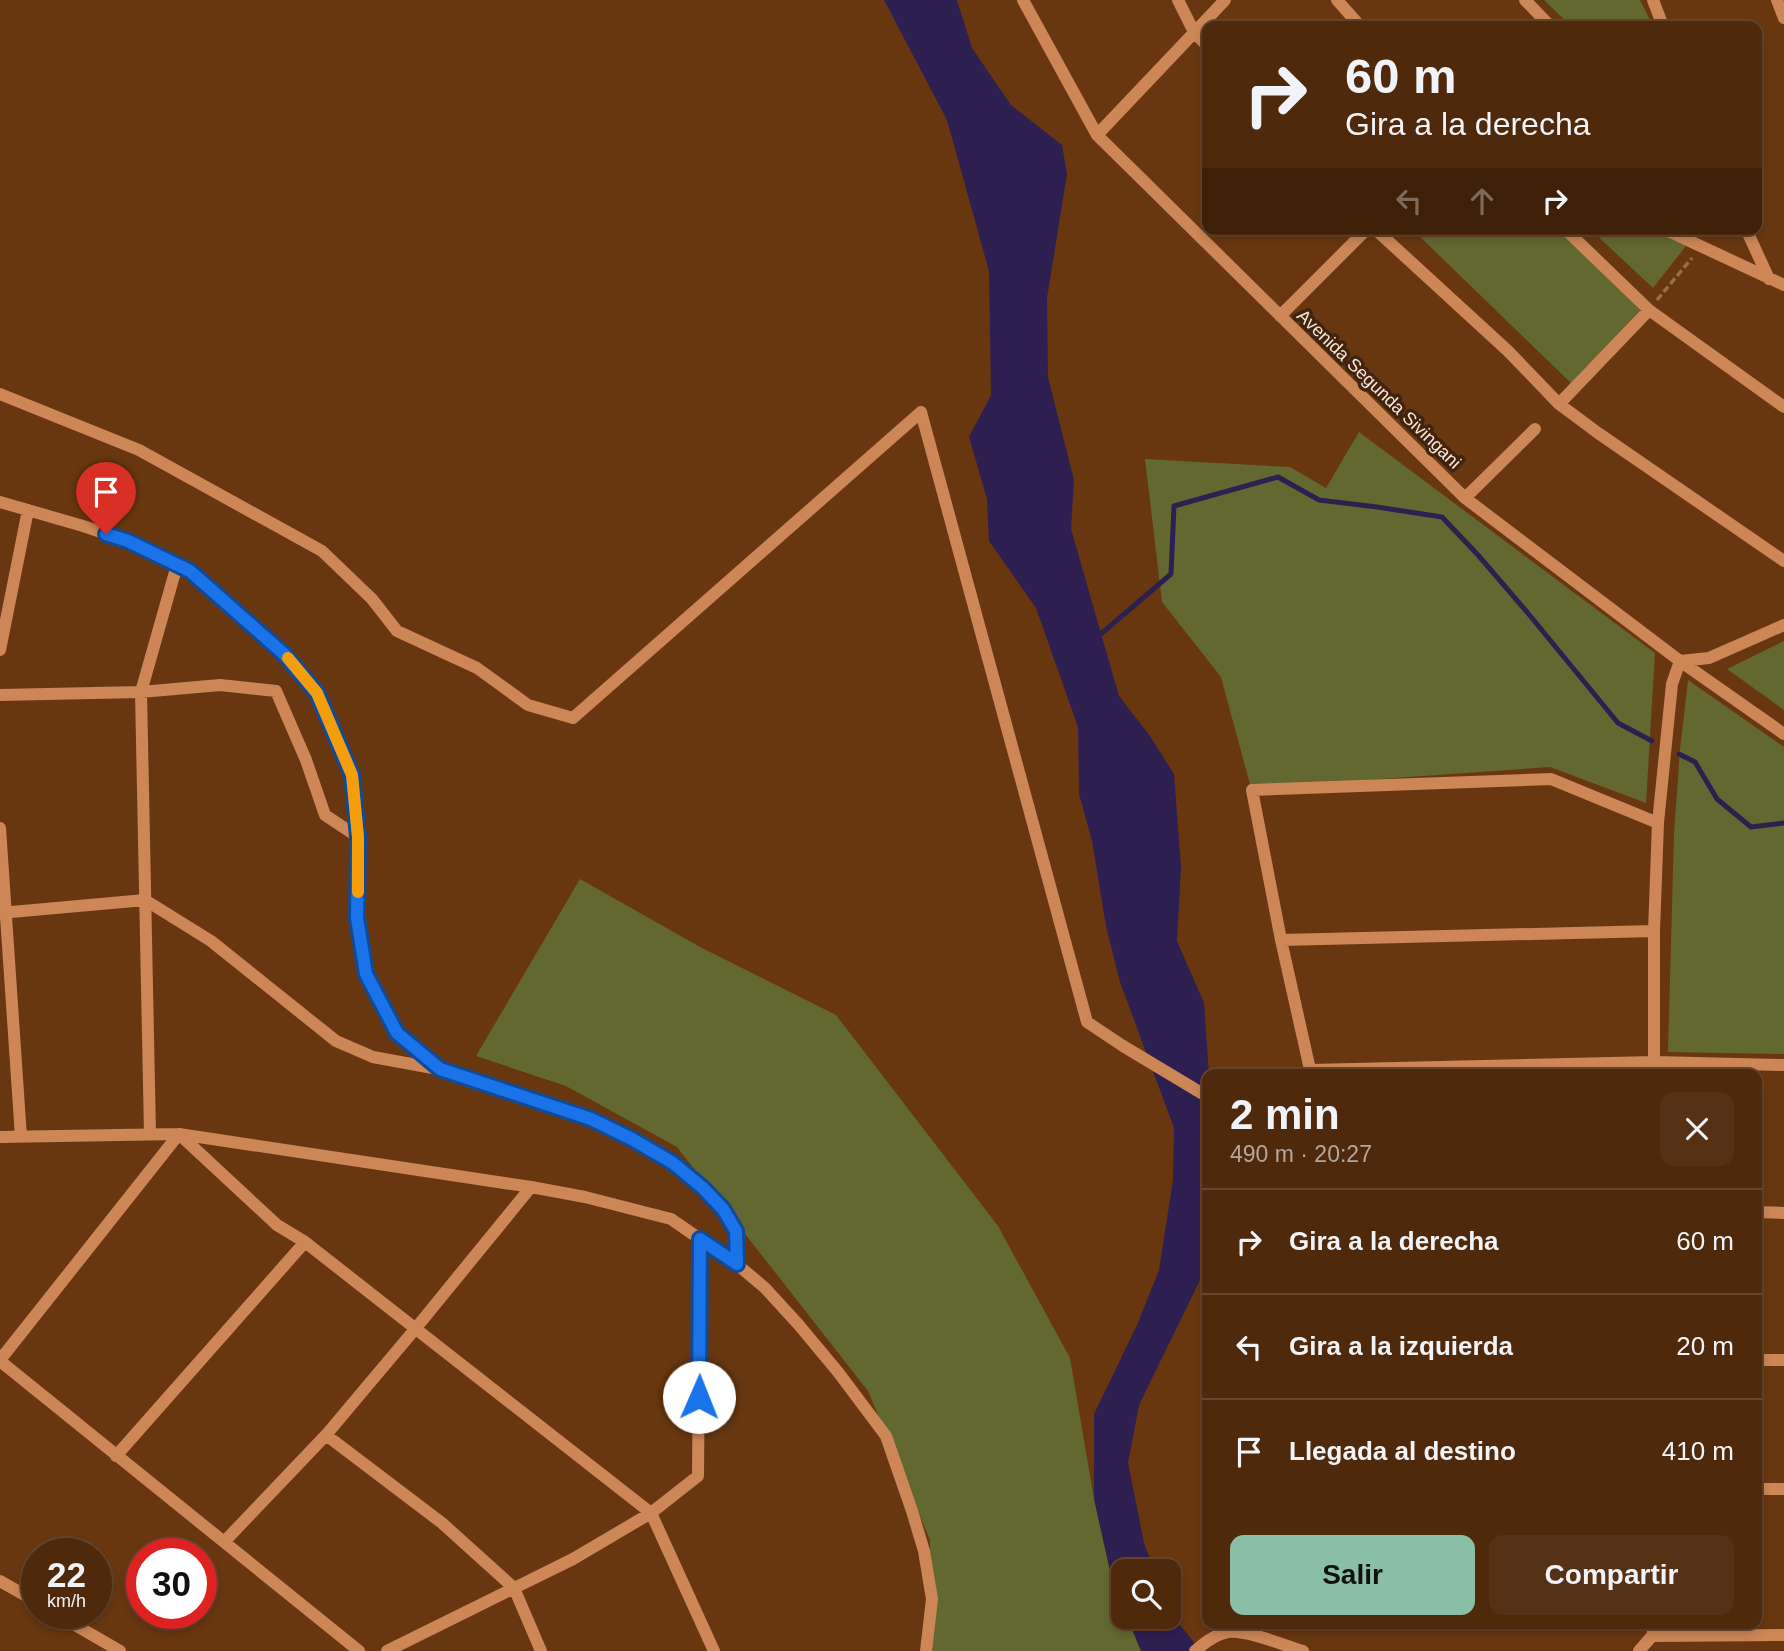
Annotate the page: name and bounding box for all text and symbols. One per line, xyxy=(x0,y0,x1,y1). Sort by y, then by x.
icon: right xyxy=(1230,49,1321,140)
text: 60 m xyxy=(1345,49,1457,103)
text: Gira a la derecha xyxy=(1345,106,1590,142)
icon: left xyxy=(1390,182,1428,220)
icon: ahead xyxy=(1463,182,1501,220)
icon: right xyxy=(1536,182,1574,220)
street label: Avenida Segunda Sivingani xyxy=(1293,305,1465,473)
pin xyxy=(76,462,136,534)
icon: arrive xyxy=(87,473,125,511)
text: 2 min xyxy=(1230,1091,1340,1138)
button: close xyxy=(1660,1092,1734,1166)
text: 490 m · 20:27 xyxy=(1230,1141,1372,1167)
icon: right xyxy=(1230,1223,1268,1261)
text: Gira a la derecha xyxy=(1289,1226,1499,1256)
text: 60 m xyxy=(1676,1226,1734,1256)
icon: left xyxy=(1230,1328,1268,1366)
text: Gira a la izquierda xyxy=(1289,1331,1513,1361)
text: 20 m xyxy=(1676,1331,1734,1361)
position arrow xyxy=(662,1360,736,1434)
icon: arrive xyxy=(1230,1433,1268,1471)
text: Llegada al destino xyxy=(1289,1436,1516,1466)
text: 410 m xyxy=(1662,1436,1734,1466)
button: Salir xyxy=(1230,1535,1475,1615)
button: Compartir xyxy=(1489,1535,1734,1615)
speed limit sign: 30 xyxy=(126,1538,217,1629)
text: 22 xyxy=(47,1555,86,1594)
map controls xyxy=(1111,1559,1181,1629)
button: search xyxy=(1111,1559,1181,1629)
text: km/h xyxy=(47,1591,86,1611)

